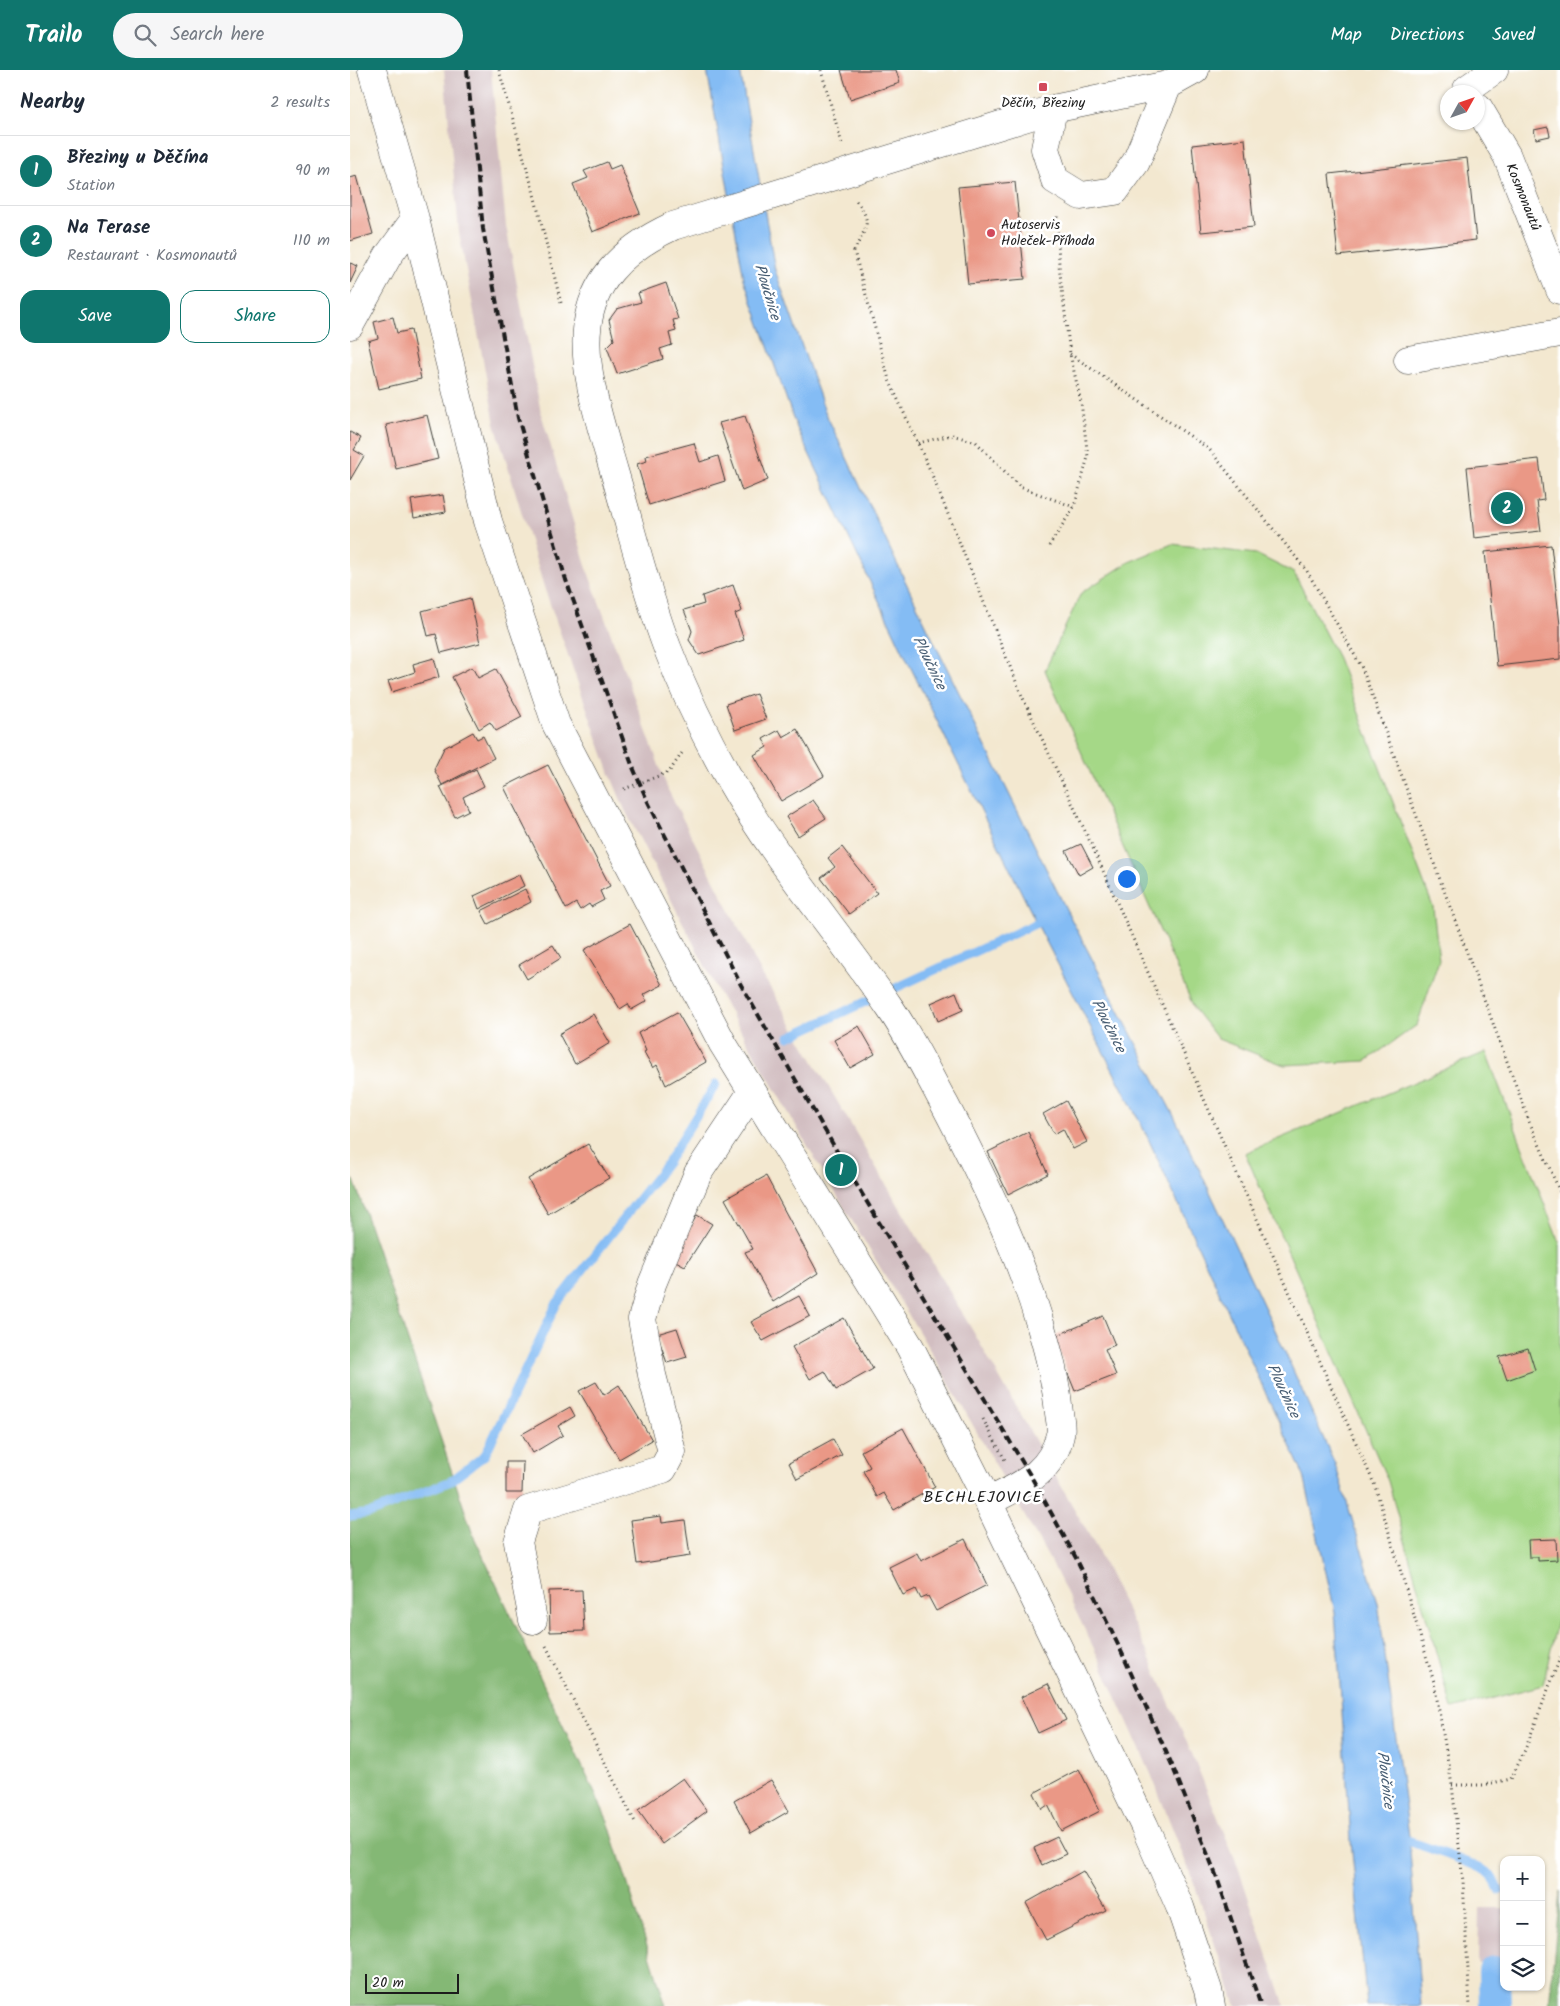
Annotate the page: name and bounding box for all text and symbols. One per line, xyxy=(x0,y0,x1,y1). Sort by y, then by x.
search box xyxy=(113,13,463,58)
text: Trailo xyxy=(25,16,83,55)
text: Search here xyxy=(171,20,264,50)
icon: search xyxy=(131,21,159,49)
text: Map xyxy=(1330,21,1362,50)
text: Directions xyxy=(1390,21,1464,50)
text: Saved xyxy=(1492,21,1535,50)
marker: Děčín, Březiny xyxy=(1037,81,1049,93)
north arrow xyxy=(1440,85,1485,130)
text: Nearby xyxy=(20,86,85,119)
text: 2 results xyxy=(270,90,330,115)
place label: Děčín, Březiny xyxy=(1001,92,1086,114)
text: Březiny u Děčína xyxy=(67,143,208,173)
text: 1 xyxy=(34,158,38,183)
text: 90 m xyxy=(295,158,330,183)
street label: Kosmonautů xyxy=(1500,160,1547,234)
text: Station xyxy=(67,173,115,198)
text: Na Terase xyxy=(67,213,150,243)
place label: Autoservis Holeček-Příhoda xyxy=(1001,214,1095,252)
marker: Autoservis Holeček-Příhoda xyxy=(985,227,997,239)
text: 2 xyxy=(31,228,41,253)
text: 110 m xyxy=(293,228,330,253)
text: Restaurant · Kosmonautů xyxy=(67,243,237,268)
water label: Ploučnice xyxy=(747,261,787,324)
button: Save xyxy=(20,290,170,343)
button: Share xyxy=(180,290,330,343)
pin: 2 xyxy=(1491,489,1523,527)
water label: Ploučnice xyxy=(906,632,953,695)
your location xyxy=(1114,866,1140,892)
water label: Ploučnice xyxy=(1084,995,1132,1058)
pin: 1 xyxy=(825,1151,857,1189)
water label: Ploučnice xyxy=(1260,1360,1307,1423)
district label: BECHLEJOVICE xyxy=(923,1485,1043,1510)
water label: Ploučnice xyxy=(1370,1750,1401,1811)
map controls xyxy=(1500,1856,1545,1991)
button: + xyxy=(1500,1856,1545,1901)
button: − xyxy=(1500,1901,1545,1946)
button: layers xyxy=(1500,1946,1545,1991)
scale bar xyxy=(365,1971,459,1994)
text: 20 m xyxy=(372,1972,404,1994)

